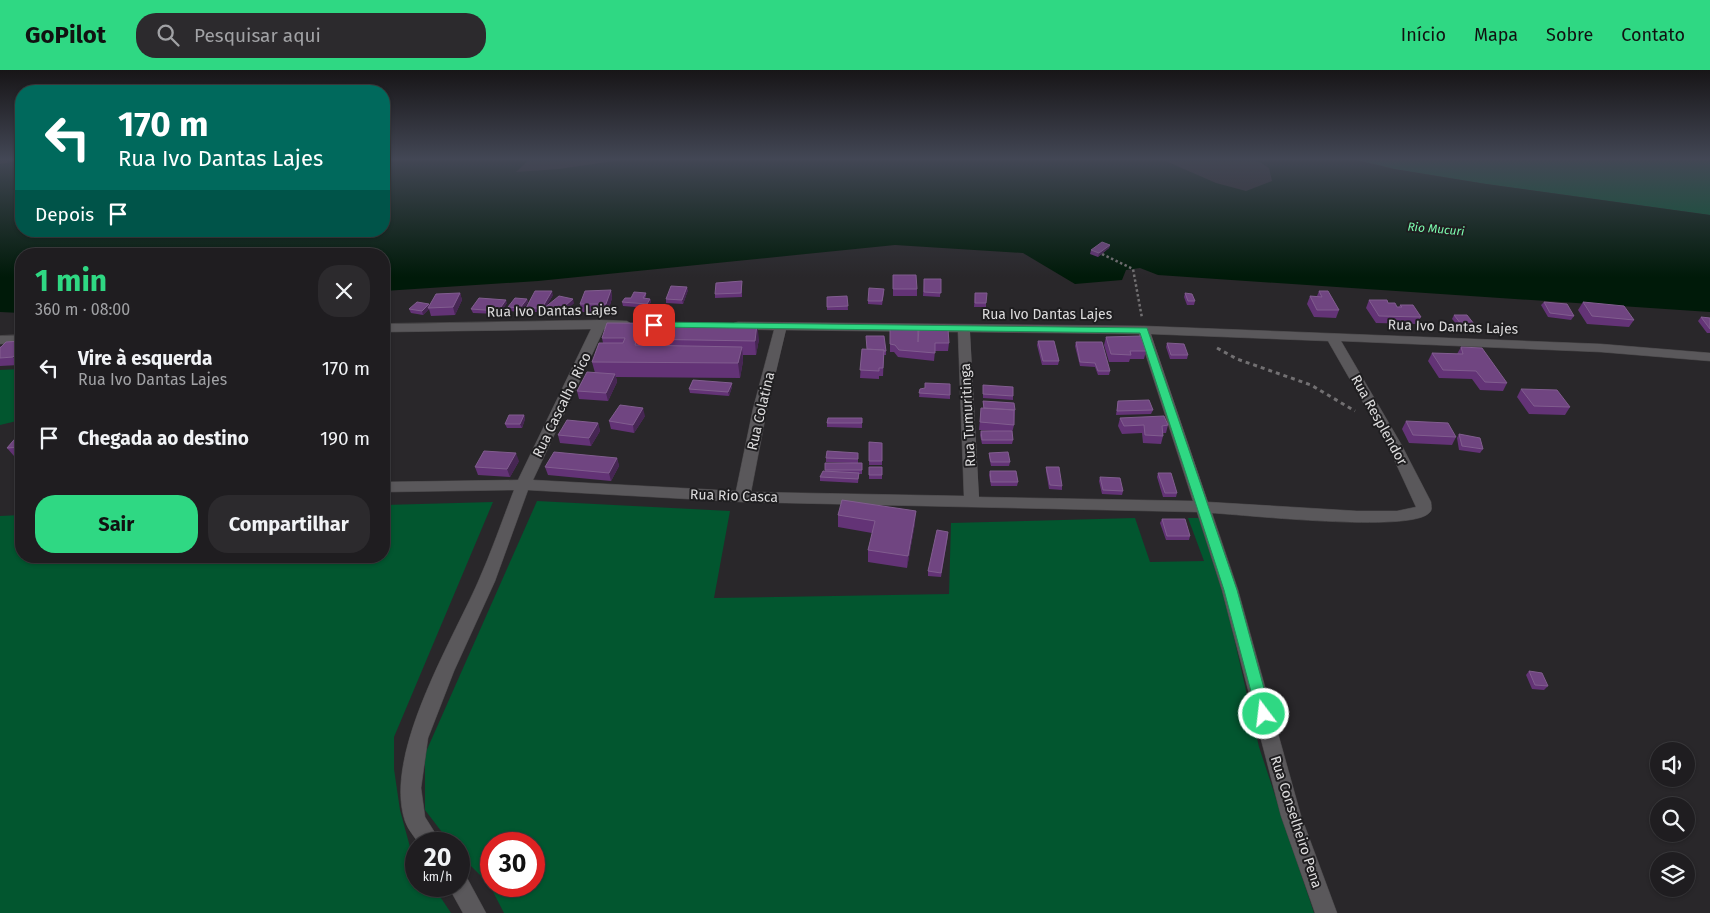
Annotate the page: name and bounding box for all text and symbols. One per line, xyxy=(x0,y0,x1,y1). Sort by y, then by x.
search box xyxy=(136,13,486,58)
text: GoPilot xyxy=(25,21,106,49)
icon: search xyxy=(154,21,182,49)
text: Pesquisar aqui xyxy=(194,24,321,47)
text: Início xyxy=(1401,24,1446,46)
text: Mapa xyxy=(1474,24,1518,46)
text: Sobre xyxy=(1546,24,1593,46)
text: Contato xyxy=(1621,24,1685,46)
text: 170 m xyxy=(118,103,209,145)
icon: left xyxy=(35,105,100,170)
text: Rua Ivo Dantas Lajes xyxy=(118,145,323,172)
icon: arrive xyxy=(104,200,132,228)
text: Depois xyxy=(35,203,94,226)
water label: Rio Mucuri xyxy=(1407,220,1466,239)
text: 1 min xyxy=(35,263,107,299)
button: close xyxy=(318,265,370,317)
text: 360 m · 08:00 xyxy=(35,300,130,319)
street label: Rua Ivo Dantas Lajes xyxy=(487,301,618,321)
pin xyxy=(633,304,675,346)
street label: Rua Ivo Dantas Lajes xyxy=(982,306,1113,323)
icon: arrive xyxy=(640,311,668,339)
street label: Rua Ivo Dantas Lajes xyxy=(1387,316,1519,338)
text: Vire à esquerda xyxy=(78,347,212,370)
street label: Rua Cascalho Rico xyxy=(529,350,595,460)
icon: left xyxy=(35,354,63,382)
text: 170 m xyxy=(322,357,370,380)
street label: Rua Tumuritinga xyxy=(957,363,979,467)
text: Rua Ivo Dantas Lajes xyxy=(78,370,227,389)
street label: Rua Colatina xyxy=(744,370,778,452)
street label: Rua Resplendor xyxy=(1347,372,1411,469)
icon: arrive xyxy=(35,424,63,452)
text: Chegada ao destino xyxy=(78,427,249,450)
text: 190 m xyxy=(320,427,370,450)
street label: Rua Rio Casca xyxy=(690,486,778,506)
button: Sair xyxy=(35,495,198,553)
button: Compartilhar xyxy=(208,495,370,553)
position arrow xyxy=(1237,687,1289,739)
map controls xyxy=(1650,742,1695,897)
button: sound xyxy=(1650,742,1695,787)
street label: Rua Conselheiro Pena xyxy=(1267,754,1325,890)
button: search xyxy=(1650,797,1695,842)
speed limit sign: 30 xyxy=(480,832,545,897)
text: 20 xyxy=(424,843,451,873)
button: layers xyxy=(1650,852,1695,897)
text: km/h xyxy=(423,870,452,884)

